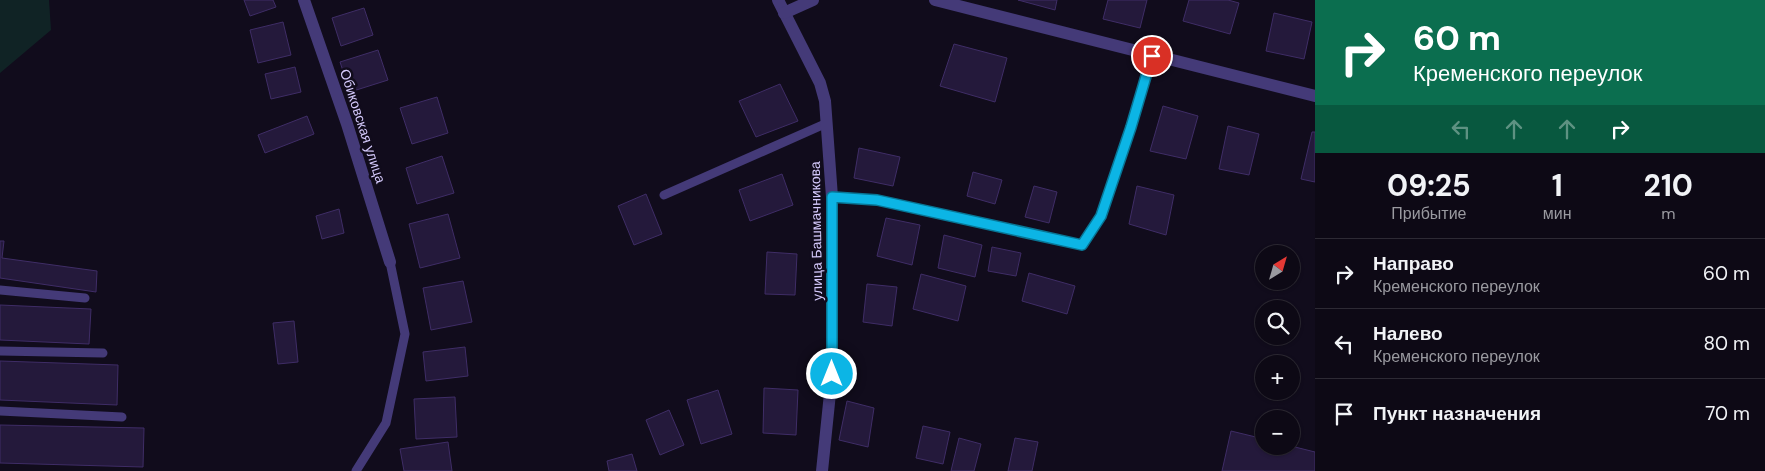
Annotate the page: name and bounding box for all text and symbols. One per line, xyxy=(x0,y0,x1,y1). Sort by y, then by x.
text: 60 m xyxy=(1413,15,1501,61)
icon: right xyxy=(1330,20,1395,85)
pin xyxy=(1131,35,1173,77)
icon: arrive xyxy=(1138,42,1166,70)
text: Кременского переулок xyxy=(1413,59,1642,88)
street label: Обиковская улица xyxy=(336,67,390,186)
icon: left xyxy=(1447,115,1475,143)
icon: ahead xyxy=(1500,115,1528,143)
icon: ahead xyxy=(1553,115,1581,143)
icon: right xyxy=(1606,115,1634,143)
street label: улица Башмачникова xyxy=(806,161,826,301)
text: 09:25 xyxy=(1387,166,1471,205)
text: 1 xyxy=(1552,166,1563,205)
text: 210 xyxy=(1644,166,1693,205)
text: Прибытие xyxy=(1391,203,1466,224)
text: мин xyxy=(1543,203,1572,224)
text: m xyxy=(1661,203,1675,224)
north arrow xyxy=(1255,245,1300,290)
map controls xyxy=(1255,245,1300,455)
text: Направо xyxy=(1373,251,1454,276)
icon: right xyxy=(1330,260,1358,288)
text: 60 m xyxy=(1703,261,1750,286)
text: Кременского переулок xyxy=(1373,276,1540,297)
button: search xyxy=(1255,300,1300,345)
text: Налево xyxy=(1373,321,1443,346)
icon: left xyxy=(1330,330,1358,358)
text: 80 m xyxy=(1703,331,1750,356)
text: Кременского переулок xyxy=(1373,346,1540,367)
position arrow xyxy=(805,347,857,399)
button: + xyxy=(1255,355,1300,400)
icon: arrive xyxy=(1330,400,1358,428)
text: Пункт назначения xyxy=(1373,401,1541,426)
text: 70 m xyxy=(1705,401,1750,426)
button: − xyxy=(1255,410,1300,455)

